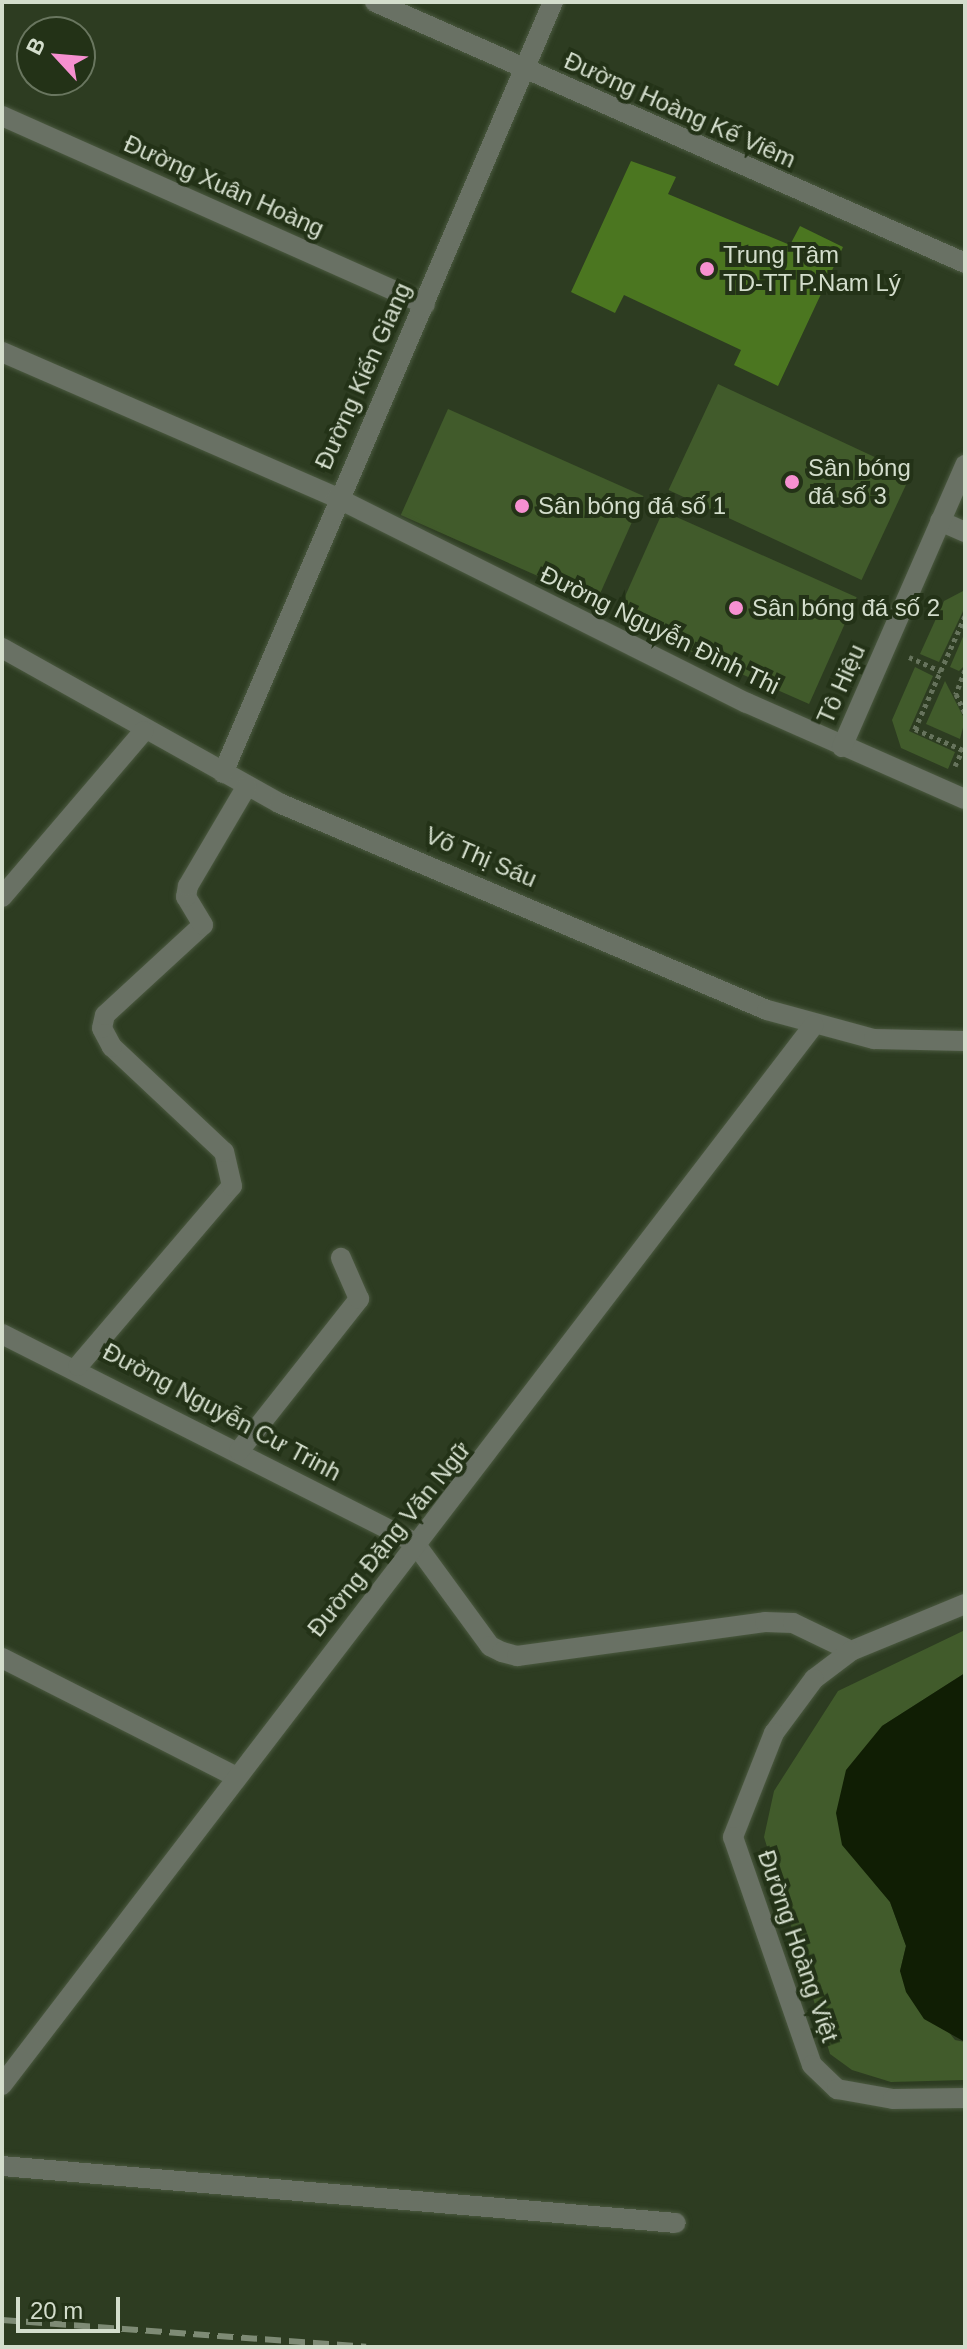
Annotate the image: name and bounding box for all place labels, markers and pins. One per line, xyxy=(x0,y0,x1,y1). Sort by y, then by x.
place label: Trung Tâm TD-TT P.Nam Lý xyxy=(723,241,901,297)
marker: Trung Tâm TD-TT P.Nam Lý xyxy=(698,260,716,278)
place label: Sân bóng đá số 3 xyxy=(808,454,911,510)
marker: Sân bóng đá số 3 xyxy=(783,473,801,491)
place label: Sân bóng đá số 1 xyxy=(538,492,726,520)
marker: Sân bóng đá số 1 xyxy=(513,497,531,515)
place label: Sân bóng đá số 2 xyxy=(752,594,940,622)
marker: Sân bóng đá số 2 xyxy=(727,599,745,617)

